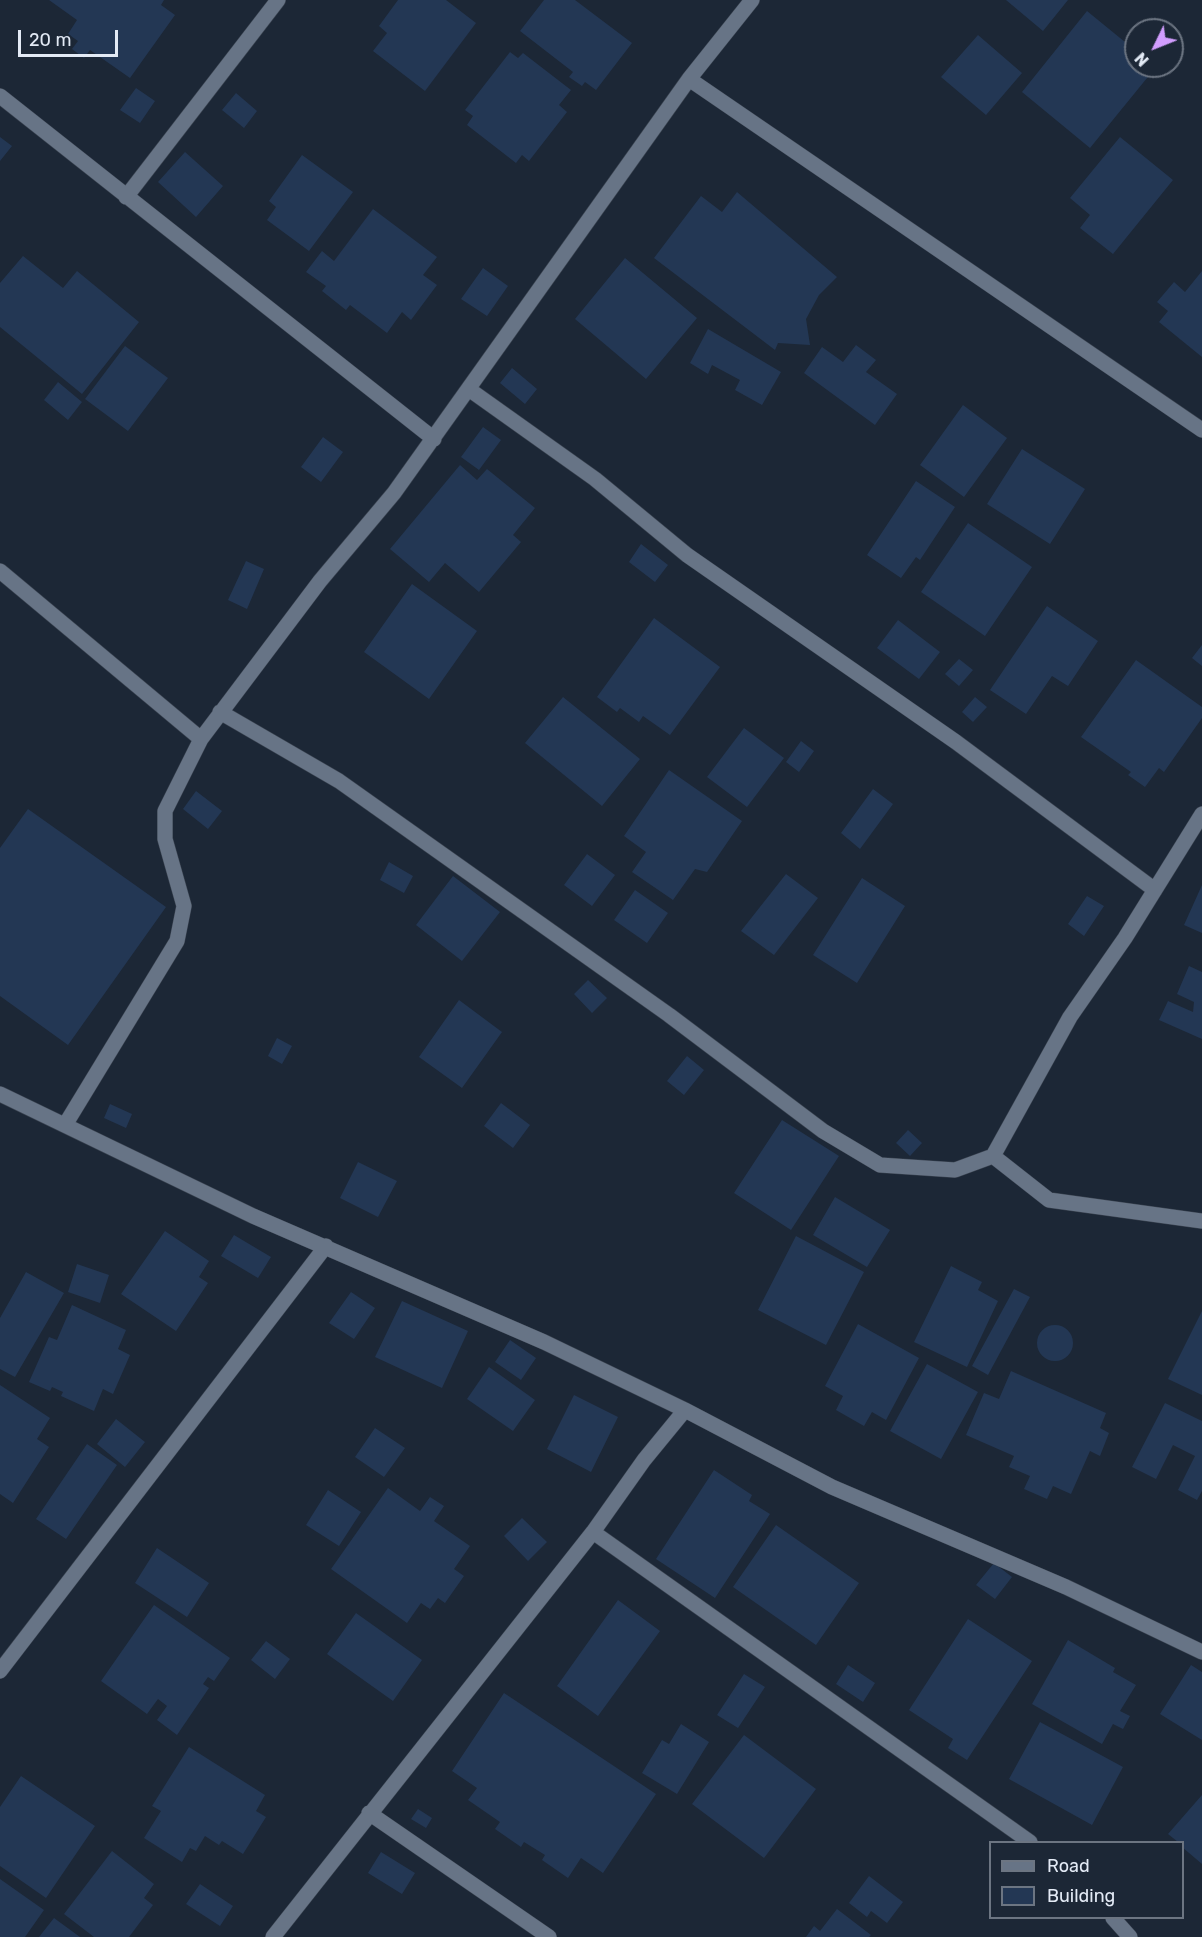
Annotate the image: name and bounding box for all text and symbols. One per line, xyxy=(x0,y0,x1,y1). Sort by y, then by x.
scale bar xyxy=(21,18,122,56)
north arrow xyxy=(1124,18,1184,78)
text: 20 m xyxy=(29,29,71,51)
text: N xyxy=(1131,49,1153,70)
legend xyxy=(989,1841,1184,1919)
text: Road xyxy=(1047,1855,1090,1877)
text: Building xyxy=(1047,1885,1115,1907)

